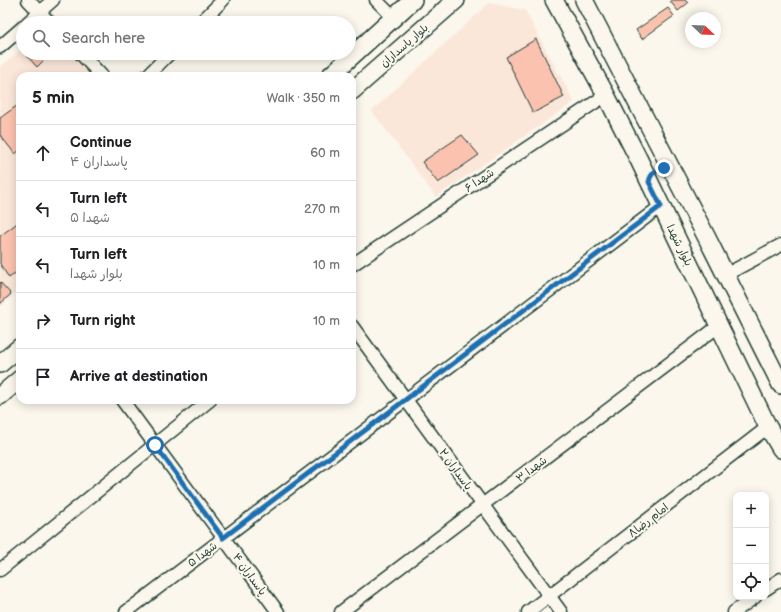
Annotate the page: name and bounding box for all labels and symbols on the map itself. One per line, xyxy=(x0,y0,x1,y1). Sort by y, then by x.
north arrow xyxy=(685,12,721,48)
street label: بلوار پاسداران xyxy=(378,21,432,70)
route end xyxy=(655,159,673,177)
street label: شهدا ۶ xyxy=(462,166,497,195)
street label: بلوار شهدا xyxy=(663,222,695,269)
route start xyxy=(146,436,164,454)
street label: پاسداران ۲ xyxy=(436,446,475,493)
street label: شهدا ۳ xyxy=(513,454,549,485)
street label: امام رضا۸ xyxy=(626,501,672,542)
street label: شهدا ۵ xyxy=(185,539,220,570)
street label: پاسداران ۴ xyxy=(230,551,269,598)

